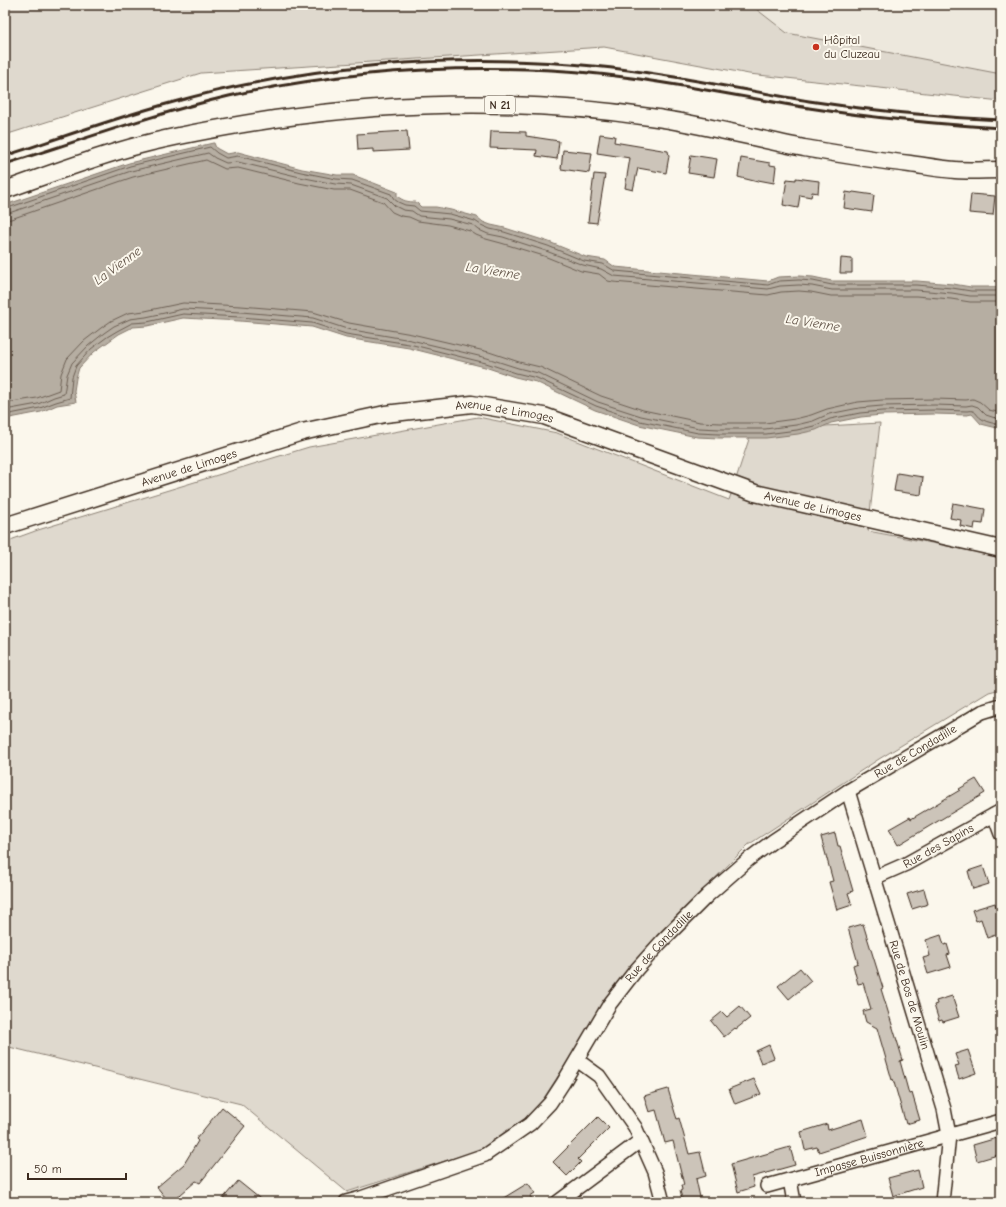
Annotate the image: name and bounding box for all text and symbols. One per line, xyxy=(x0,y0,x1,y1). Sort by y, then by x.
place label: Hôpital du Cluzeau xyxy=(824,33,880,61)
marker: Hôpital du Cluzeau xyxy=(811,42,821,52)
road number: N 21 xyxy=(485,96,515,114)
water label: La Vienne xyxy=(91,243,144,288)
water label: La Vienne xyxy=(465,259,522,282)
water label: La Vienne xyxy=(785,311,842,334)
street label: Avenue de Limoges xyxy=(455,397,556,426)
street label: Avenue de Limoges xyxy=(139,446,239,489)
street label: Avenue de Limoges xyxy=(763,488,863,524)
street label: Rue de Condadille xyxy=(872,722,959,781)
street label: Rue des Sapins xyxy=(901,821,976,871)
street label: Rue de Condadille xyxy=(622,907,696,985)
street label: Rue de Bos de Moulin xyxy=(886,939,933,1051)
street label: Impasse Buissonnière xyxy=(813,1136,925,1179)
scale bar xyxy=(28,1155,126,1181)
text: 50 m xyxy=(34,1162,62,1176)

